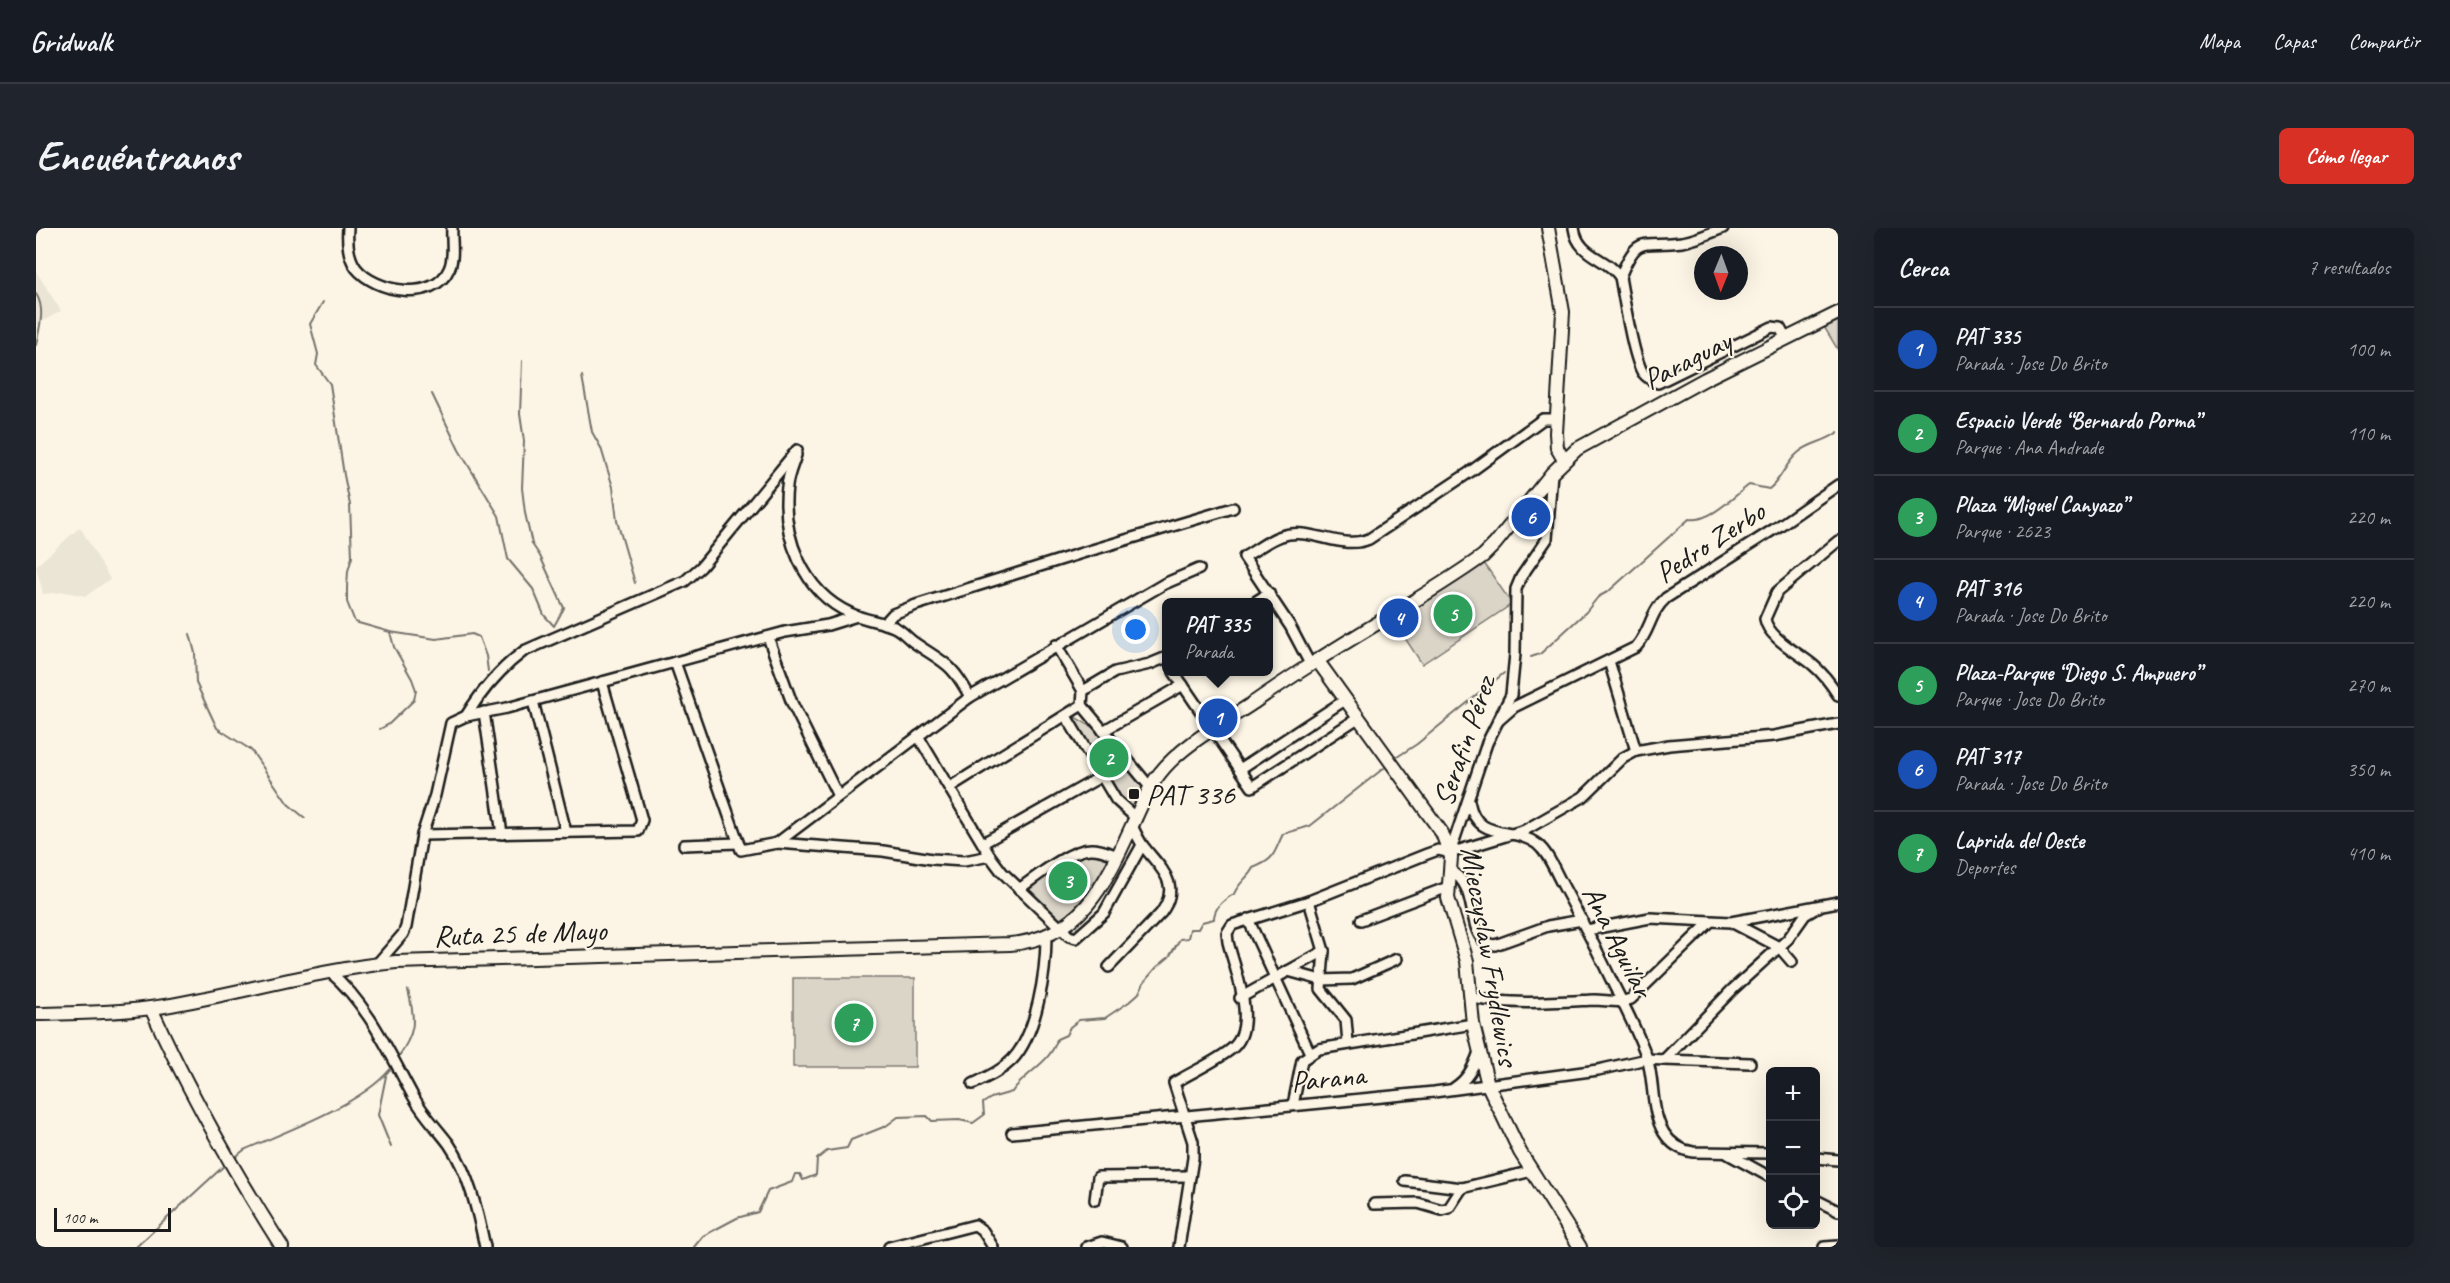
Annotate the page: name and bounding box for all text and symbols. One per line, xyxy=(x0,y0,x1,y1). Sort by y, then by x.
text: Gridwalk xyxy=(30,24,112,59)
text: Mapa xyxy=(2199,28,2240,54)
text: Capas xyxy=(2273,28,2316,54)
text: Compartir xyxy=(2349,28,2420,54)
button: Cómo llegar xyxy=(2279,128,2414,184)
text: Encuéntranos xyxy=(36,130,238,183)
north arrow xyxy=(1694,246,1748,300)
text: Cerca xyxy=(1898,251,1948,284)
text: 7 resultados xyxy=(2308,255,2390,280)
street label: Paraguay xyxy=(1637,321,1740,398)
text: PAT 335 xyxy=(1955,323,2020,351)
text: 1 xyxy=(1913,337,1922,362)
text: 100 m xyxy=(2347,337,2390,362)
text: Parada · Jose Do Brito xyxy=(1955,351,2106,376)
text: Espacio Verde “Bernardo Porma” xyxy=(1955,407,2200,435)
text: 2 xyxy=(1913,421,1922,446)
text: 110 m xyxy=(2347,421,2390,446)
text: Parque · Ana Andrade xyxy=(1955,435,2103,460)
text: Plaza “Miguel Canyazo” xyxy=(1955,491,2127,519)
street label: Pedro Zerbo xyxy=(1648,492,1773,592)
pin: 6 xyxy=(1512,494,1550,540)
text: 3 xyxy=(1913,505,1922,530)
text: 220 m xyxy=(2347,505,2390,530)
text: Parque · 2623 xyxy=(1955,519,2050,544)
text: PAT 316 xyxy=(1955,575,2021,603)
text: 4 xyxy=(1913,589,1922,614)
text: 220 m xyxy=(2347,589,2390,614)
pin: 5 xyxy=(1434,592,1472,636)
pin: 4 xyxy=(1380,596,1418,640)
popup xyxy=(1162,598,1273,676)
text: Parada · Jose Do Brito xyxy=(1955,603,2106,628)
text: PAT 335 xyxy=(1185,611,1250,639)
your location xyxy=(1121,615,1150,644)
text: Parada xyxy=(1185,639,1234,664)
text: Plaza-Parque “Diego S. Ampuero” xyxy=(1955,659,2201,687)
street label: Serafin Pérez xyxy=(1424,669,1505,811)
text: 5 xyxy=(1913,673,1922,698)
text: 270 m xyxy=(2347,673,2390,698)
text: Parque · Jose Do Brito xyxy=(1955,687,2104,712)
pin: 1 xyxy=(1198,696,1238,740)
pin: 2 xyxy=(1090,736,1128,780)
text: PAT 317 xyxy=(1955,743,2020,771)
text: 6 xyxy=(1913,757,1922,782)
text: 350 m xyxy=(2347,757,2390,782)
text: Parada · Jose Do Brito xyxy=(1955,771,2106,796)
place label: PAT 336 xyxy=(1146,775,1236,813)
marker: PAT 336 xyxy=(1127,787,1141,801)
text: Laprida del Oeste xyxy=(1955,827,2084,855)
text: 7 xyxy=(1913,841,1922,866)
text: 410 m xyxy=(2347,841,2390,866)
street label: Mieczyslaw Frydlewics xyxy=(1452,844,1528,1071)
text: Deportes xyxy=(1955,855,2015,880)
pin: 3 xyxy=(1048,858,1088,904)
street label: Ana Aguilar xyxy=(1574,879,1664,1006)
street label: Ruta 25 de Mayo xyxy=(433,911,609,955)
pin: 7 xyxy=(834,1000,874,1046)
street label: Parana xyxy=(1289,1055,1370,1101)
map controls xyxy=(1766,1067,1820,1229)
button: + xyxy=(1766,1067,1820,1121)
button: − xyxy=(1766,1121,1820,1175)
button: locate xyxy=(1766,1175,1820,1229)
scale bar xyxy=(54,1205,171,1232)
text: 100 m xyxy=(63,1208,97,1228)

